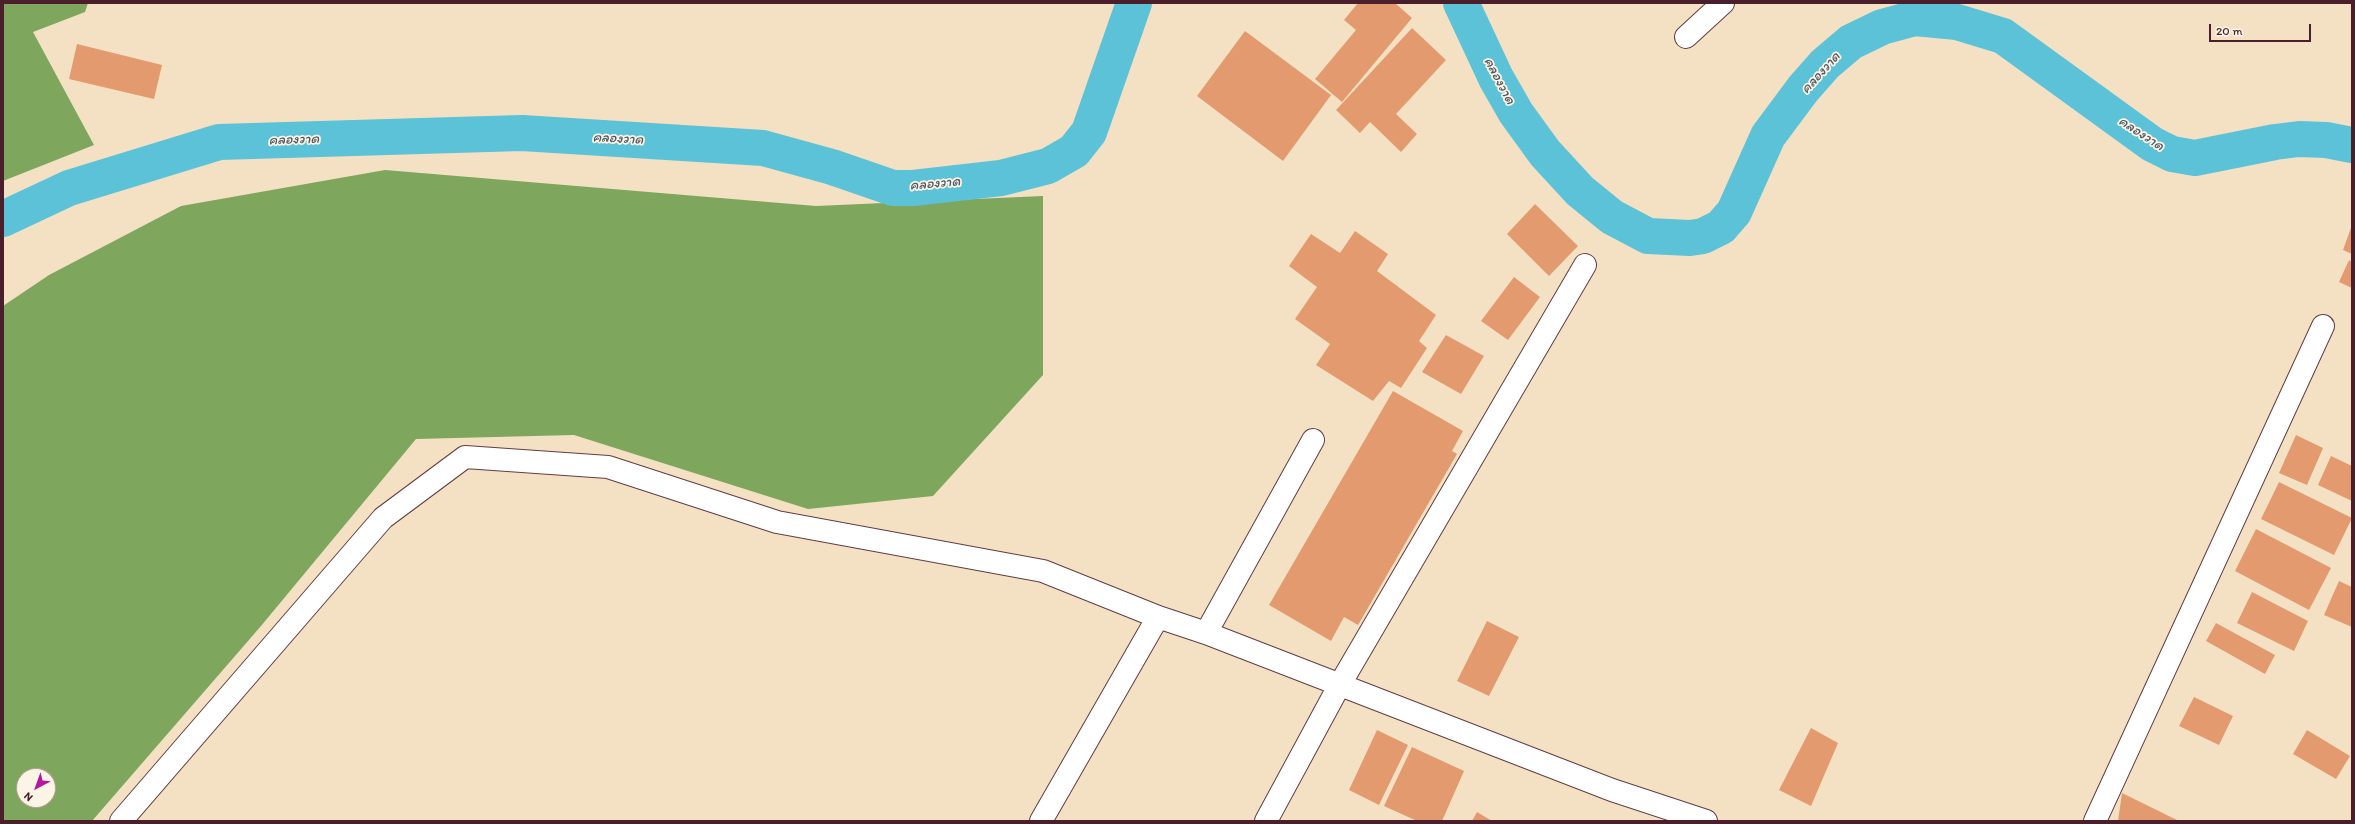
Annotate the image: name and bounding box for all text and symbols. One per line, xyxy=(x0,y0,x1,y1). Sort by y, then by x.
scale bar xyxy=(2211,16,2313,42)
text: 20 m xyxy=(2216,24,2243,38)
water label: คลองวาด xyxy=(1798,49,1844,97)
water label: คลองวาด xyxy=(1480,55,1518,107)
water label: คลองวาด xyxy=(2115,113,2167,155)
water label: คลองวาด xyxy=(592,129,644,149)
water label: คลองวาด xyxy=(268,131,320,149)
water label: คลองวาด xyxy=(909,173,961,195)
north arrow xyxy=(16,768,56,808)
text: N xyxy=(21,789,36,804)

